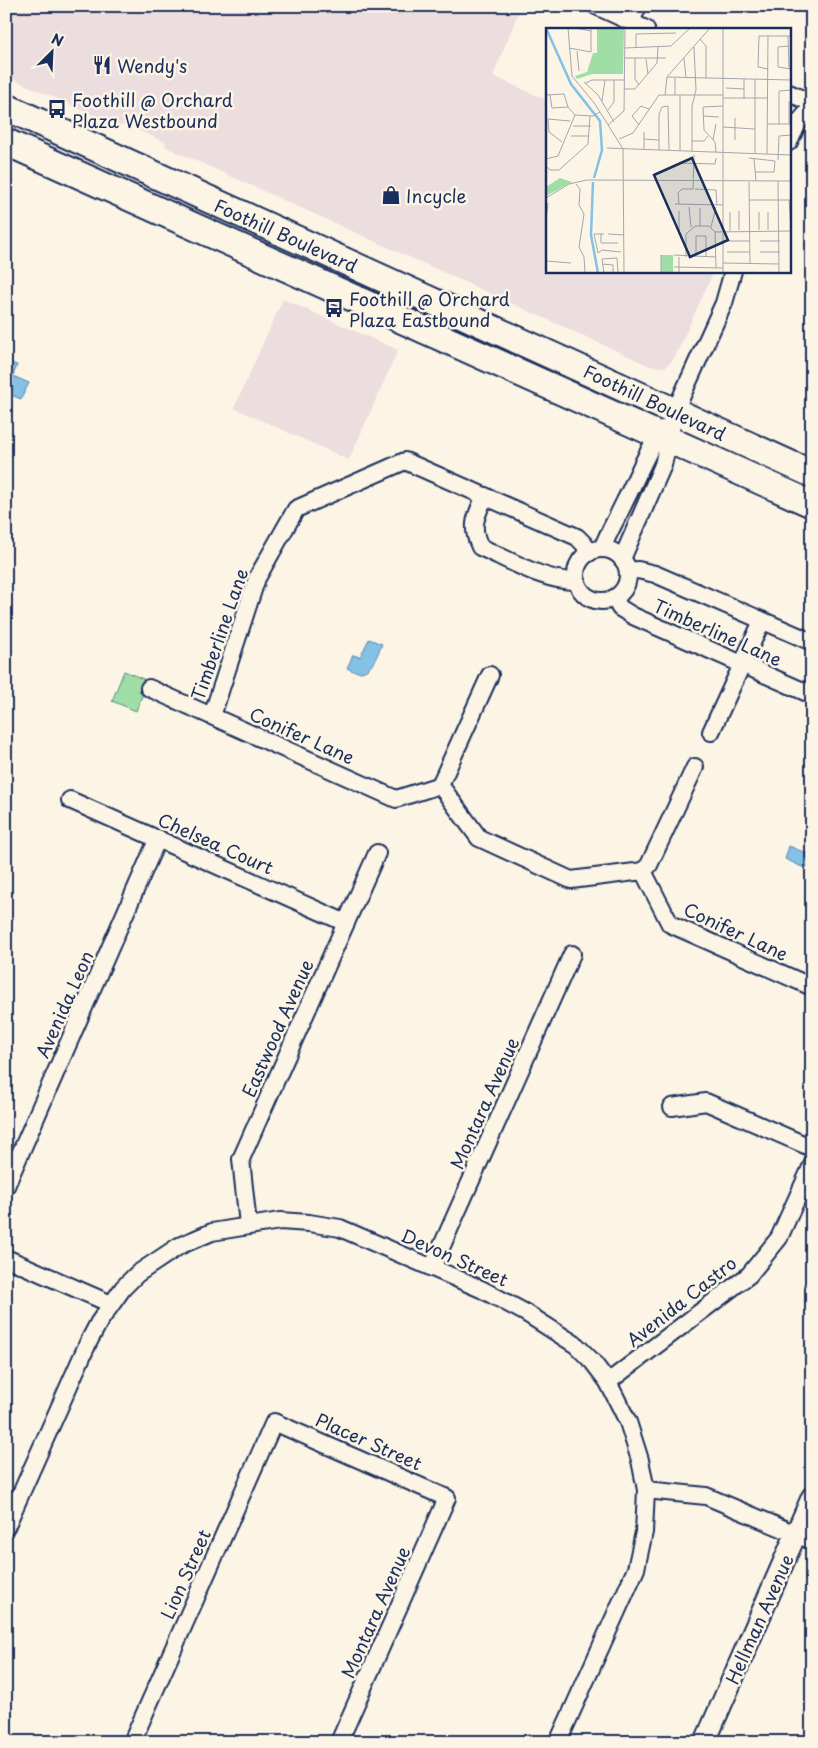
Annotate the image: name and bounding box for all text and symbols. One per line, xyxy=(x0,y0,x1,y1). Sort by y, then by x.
north arrow xyxy=(28,28,78,78)
text: N xyxy=(48,28,67,52)
inset map xyxy=(546,28,790,272)
place label: Wendy's xyxy=(117,52,187,79)
restaurant icon: Wendy's xyxy=(91,54,113,76)
place label: Foothill @ Orchard Plaza Westbound xyxy=(72,86,233,134)
bus stop icon: Foothill @ Orchard Plaza Westbound xyxy=(46,98,68,120)
place label: Incycle xyxy=(406,182,467,209)
shop icon: Incycle xyxy=(380,184,402,206)
street label: Foothill Boulevard xyxy=(210,191,362,279)
place label: Foothill @ Orchard Plaza Eastbound xyxy=(349,285,510,333)
bus stop icon: Foothill @ Orchard Plaza Eastbound xyxy=(323,297,345,319)
street label: Foothill Boulevard xyxy=(579,357,731,447)
street label: Timberline Lane xyxy=(184,564,254,704)
street label: Timberline Lane xyxy=(649,592,787,673)
street label: Conifer Lane xyxy=(245,700,359,770)
street label: Chelsea Court xyxy=(154,805,278,881)
street label: Conifer Lane xyxy=(679,895,793,967)
street label: Avenida Leon xyxy=(28,946,100,1062)
street label: Eastwood Avenue xyxy=(234,955,320,1101)
street label: Montara Avenue xyxy=(443,1033,525,1173)
street label: Devon Street xyxy=(397,1221,513,1293)
street label: Avenida Castro xyxy=(620,1249,742,1353)
street label: Placer Street xyxy=(312,1406,426,1476)
street label: Lion Street xyxy=(153,1525,217,1623)
street label: Montara Avenue xyxy=(334,1542,416,1682)
street label: Hellman Avenue xyxy=(718,1550,800,1688)

